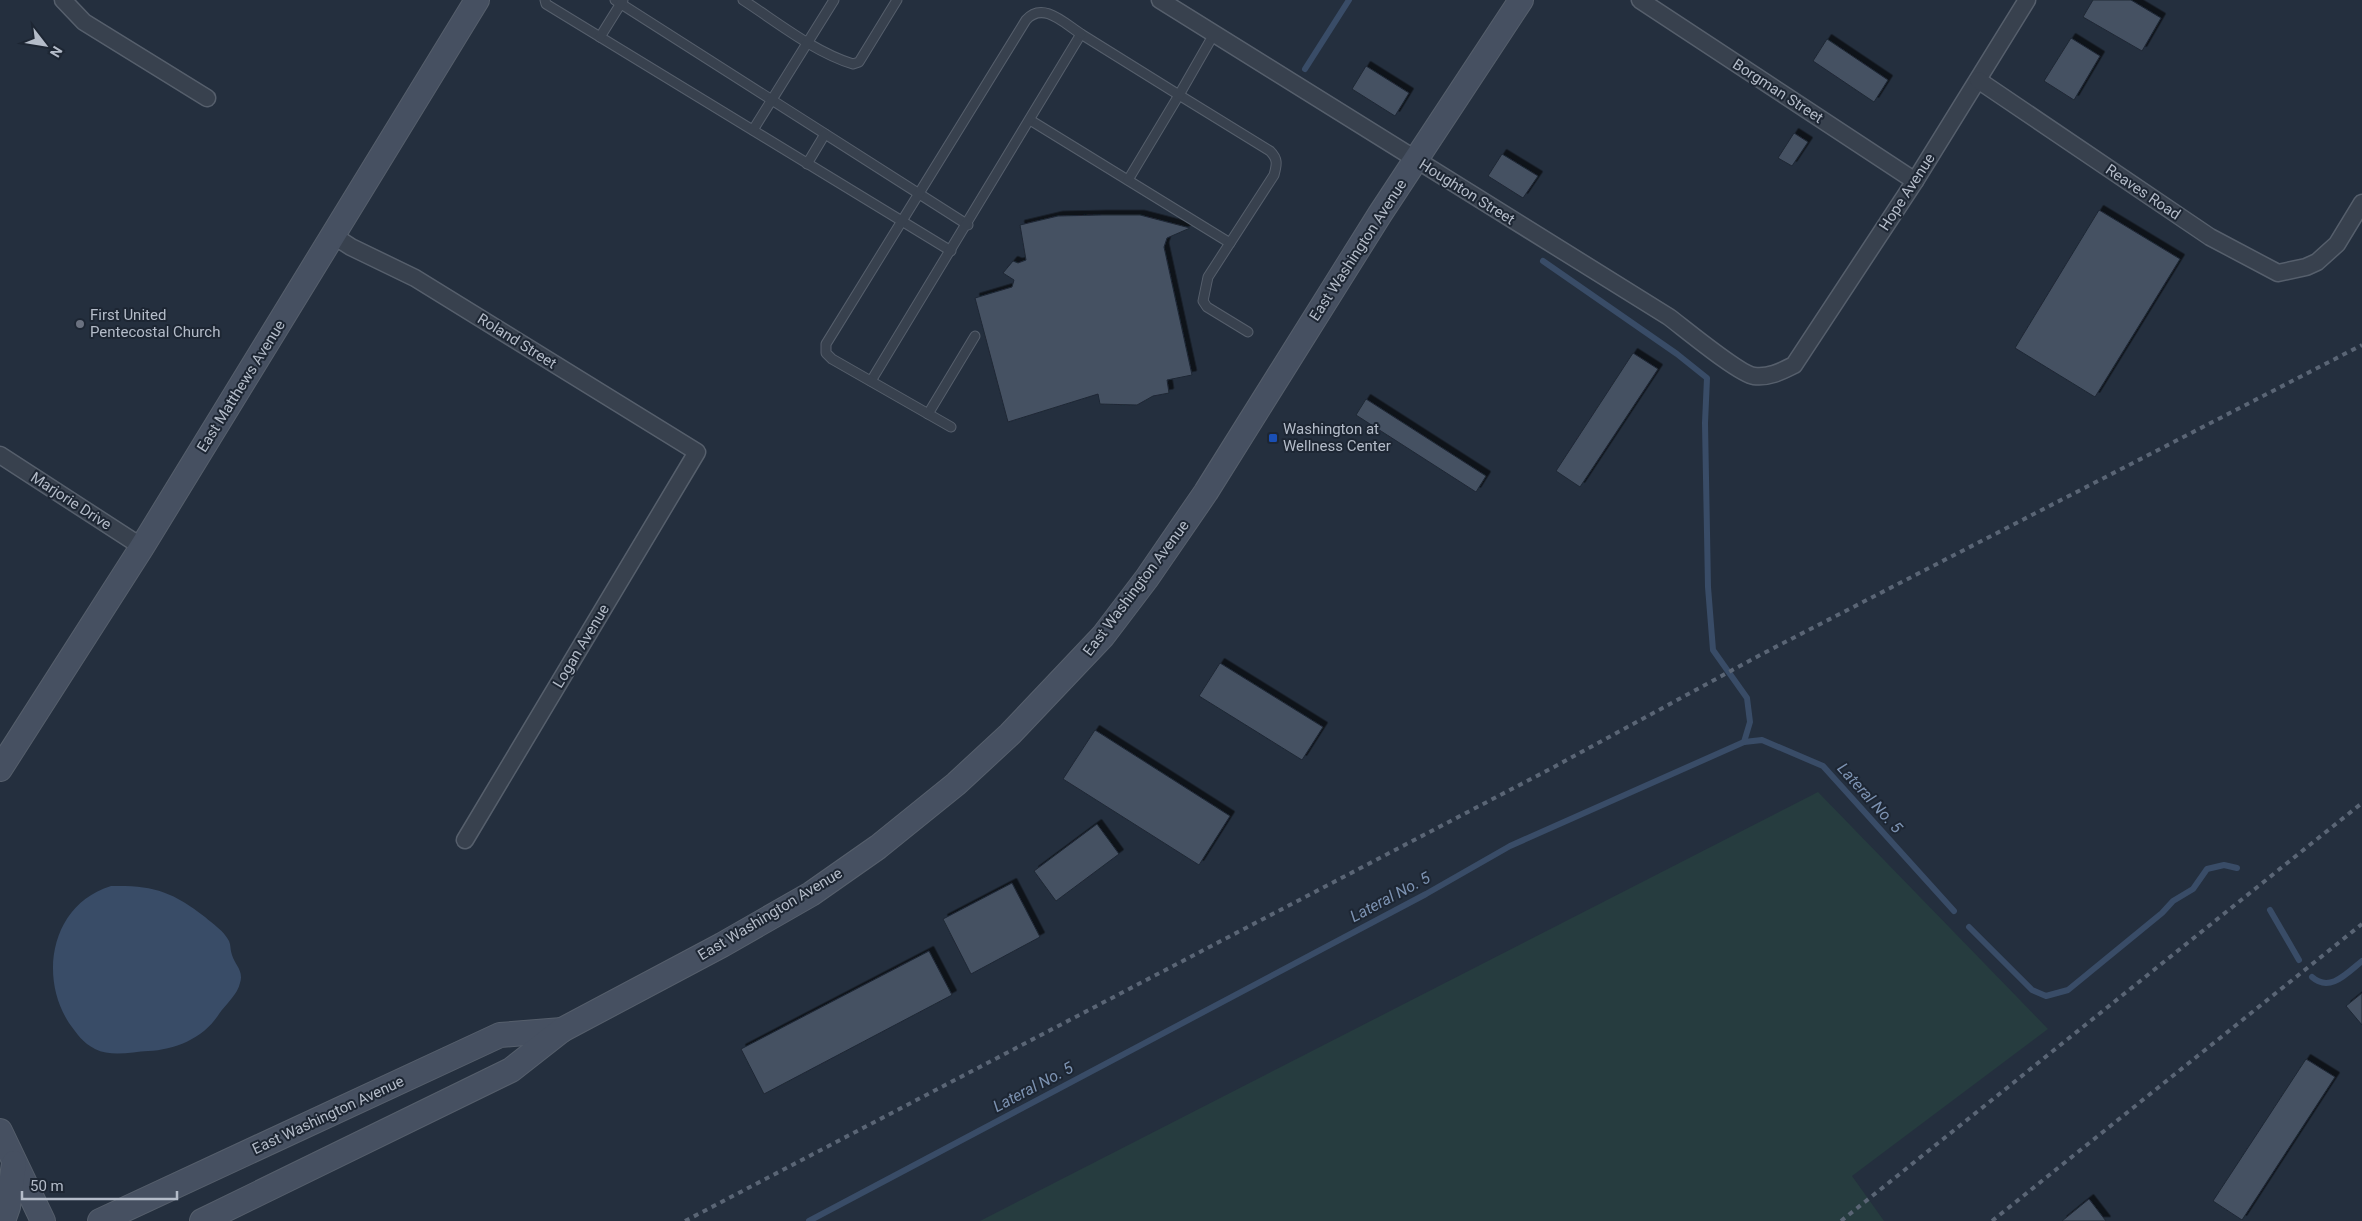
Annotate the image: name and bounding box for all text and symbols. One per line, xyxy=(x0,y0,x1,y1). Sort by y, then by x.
north arrow xyxy=(20,20,70,70)
text: N xyxy=(47,43,66,60)
street label: Borgman Street xyxy=(1729,55,1827,127)
street label: Hope Avenue xyxy=(1875,150,1939,234)
street label: Houghton Street xyxy=(1416,155,1518,229)
street label: Reaves Road xyxy=(2102,160,2184,224)
street label: East Washington Avenue xyxy=(1306,176,1411,324)
place label: First United Pentecostal Church xyxy=(90,306,220,341)
street label: Roland Street xyxy=(474,310,560,372)
street label: East Matthews Avenue xyxy=(193,317,289,455)
marker: First United Pentecostal Church xyxy=(74,318,86,330)
place label: Washington at Wellness Center xyxy=(1283,420,1391,455)
marker: Washington at Wellness Center xyxy=(1267,432,1279,444)
street label: Marjorie Drive xyxy=(27,468,115,534)
street label: East Washington Avenue xyxy=(1079,517,1193,659)
street label: Logan Avenue xyxy=(549,601,613,691)
water label: Lateral No. 5 xyxy=(1834,759,1907,837)
street label: East Washington Avenue xyxy=(695,864,845,964)
water label: Lateral No. 5 xyxy=(1347,868,1433,926)
water label: Lateral No. 5 xyxy=(990,1058,1076,1116)
street label: East Washington Avenue xyxy=(249,1072,407,1158)
scale bar xyxy=(22,1168,178,1200)
text: 50 m xyxy=(30,1177,64,1195)

